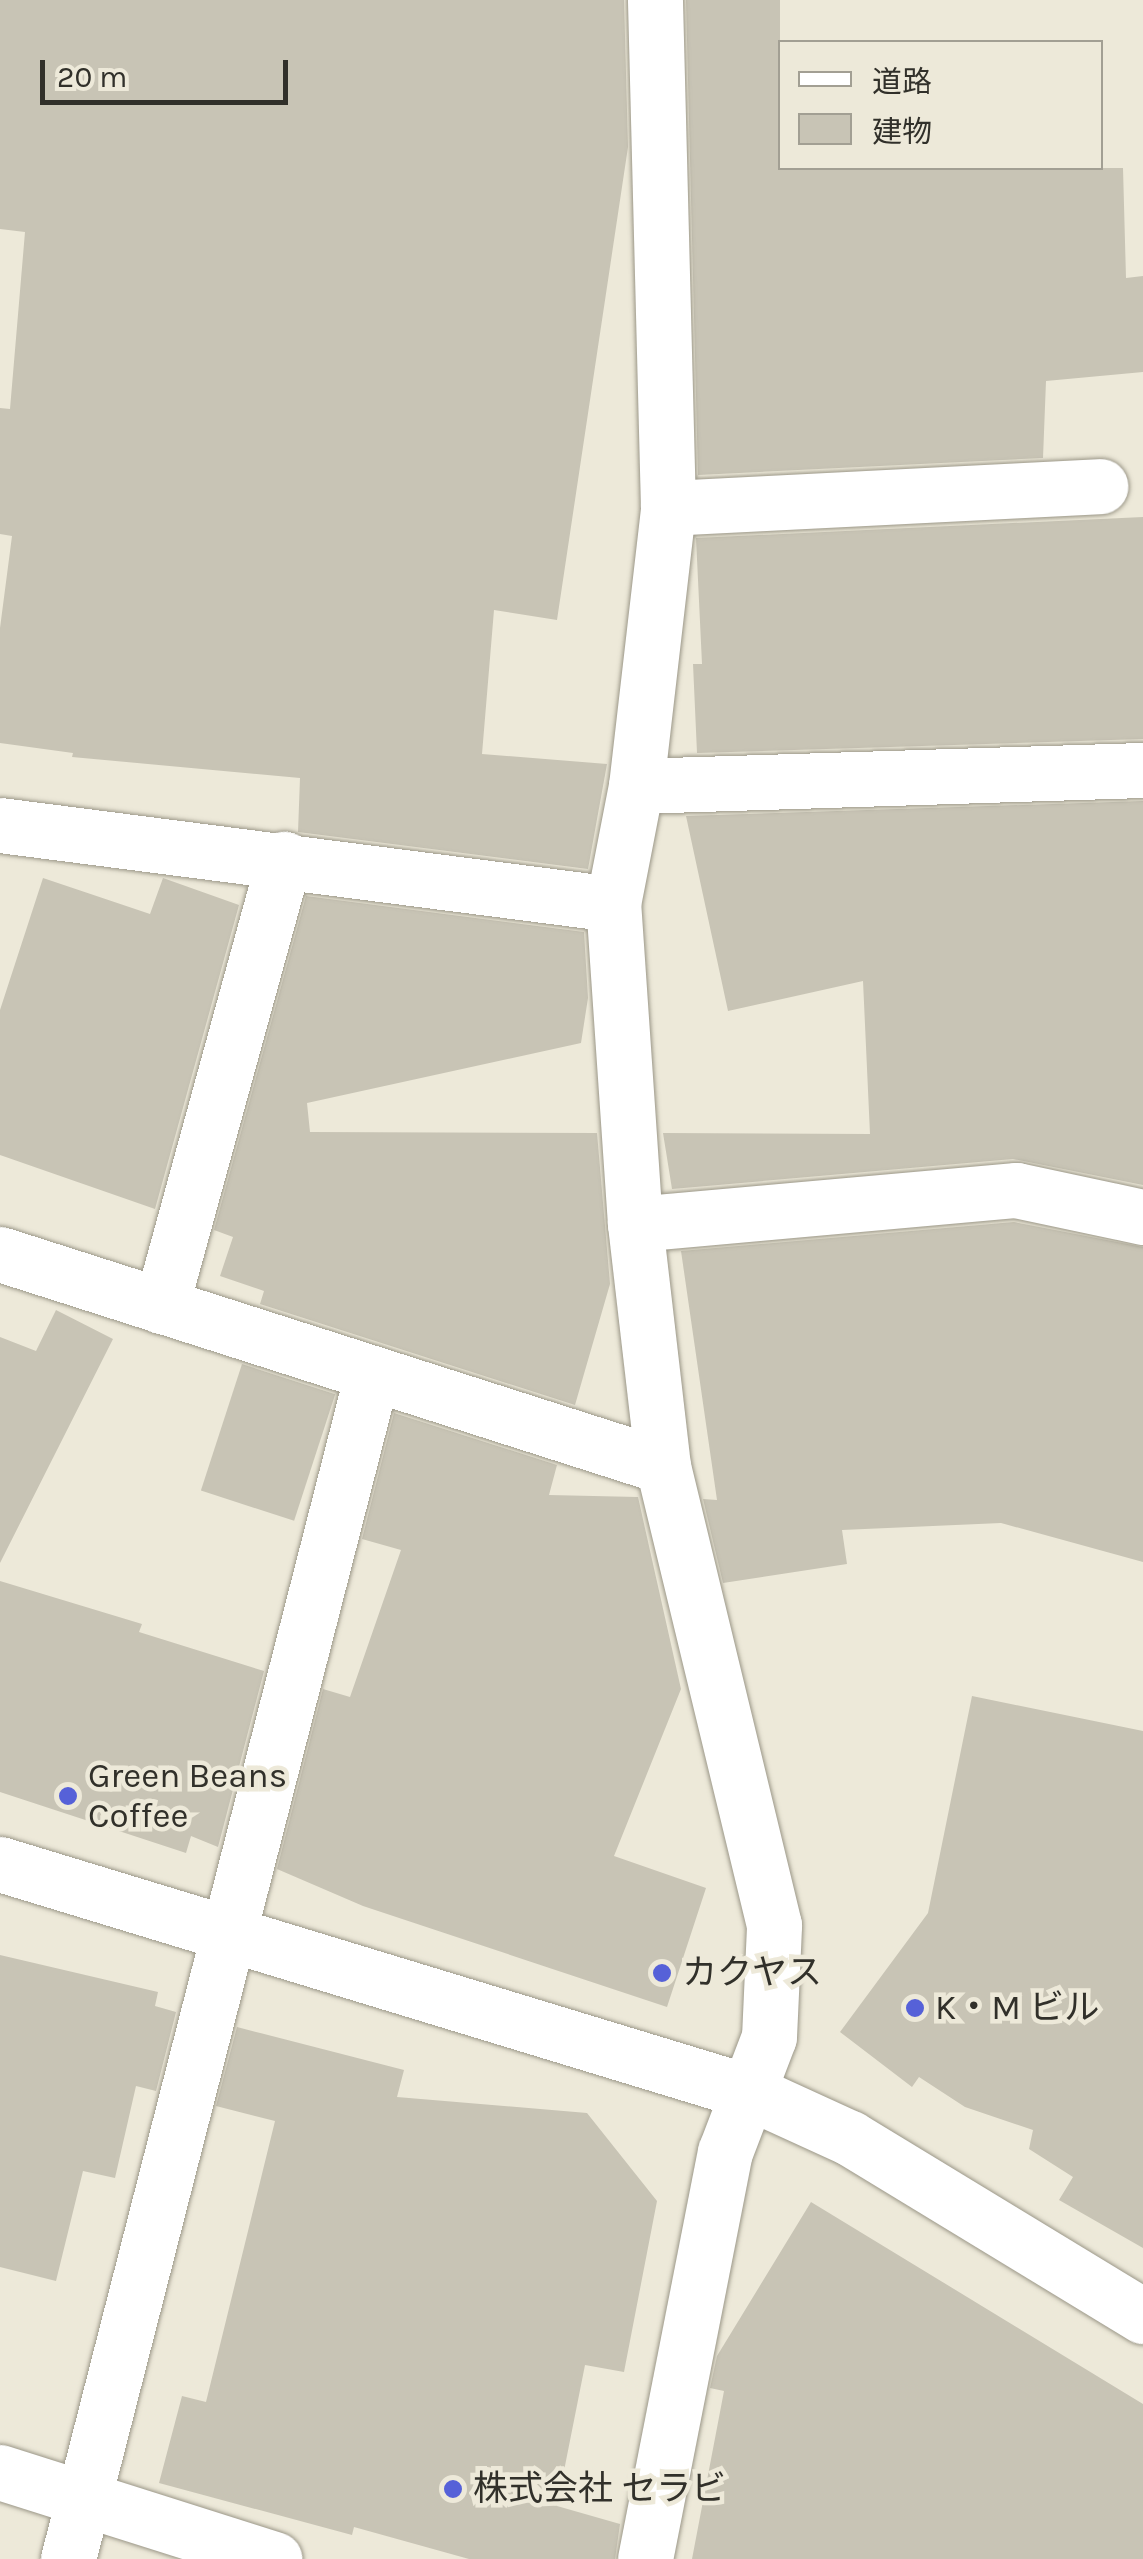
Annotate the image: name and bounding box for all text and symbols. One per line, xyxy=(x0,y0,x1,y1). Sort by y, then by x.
scale bar xyxy=(45,40,292,102)
legend xyxy=(778,40,1103,170)
text: 20 m xyxy=(57,59,127,95)
text: 道路 xyxy=(872,64,932,100)
text: 建物 xyxy=(872,114,932,150)
place label: Green Beans Coffee xyxy=(88,1755,287,1837)
marker: Green Beans Coffee xyxy=(57,1785,79,1807)
place label: カクヤス xyxy=(682,1952,822,1994)
marker: カクヤス xyxy=(651,1962,673,1984)
place label: K・M ビル xyxy=(935,1987,1099,2029)
marker: K・M ビル xyxy=(904,1997,926,2019)
place label: 株式会社 セラビ xyxy=(473,2468,726,2510)
marker: 株式会社 セラビ xyxy=(442,2478,464,2500)

